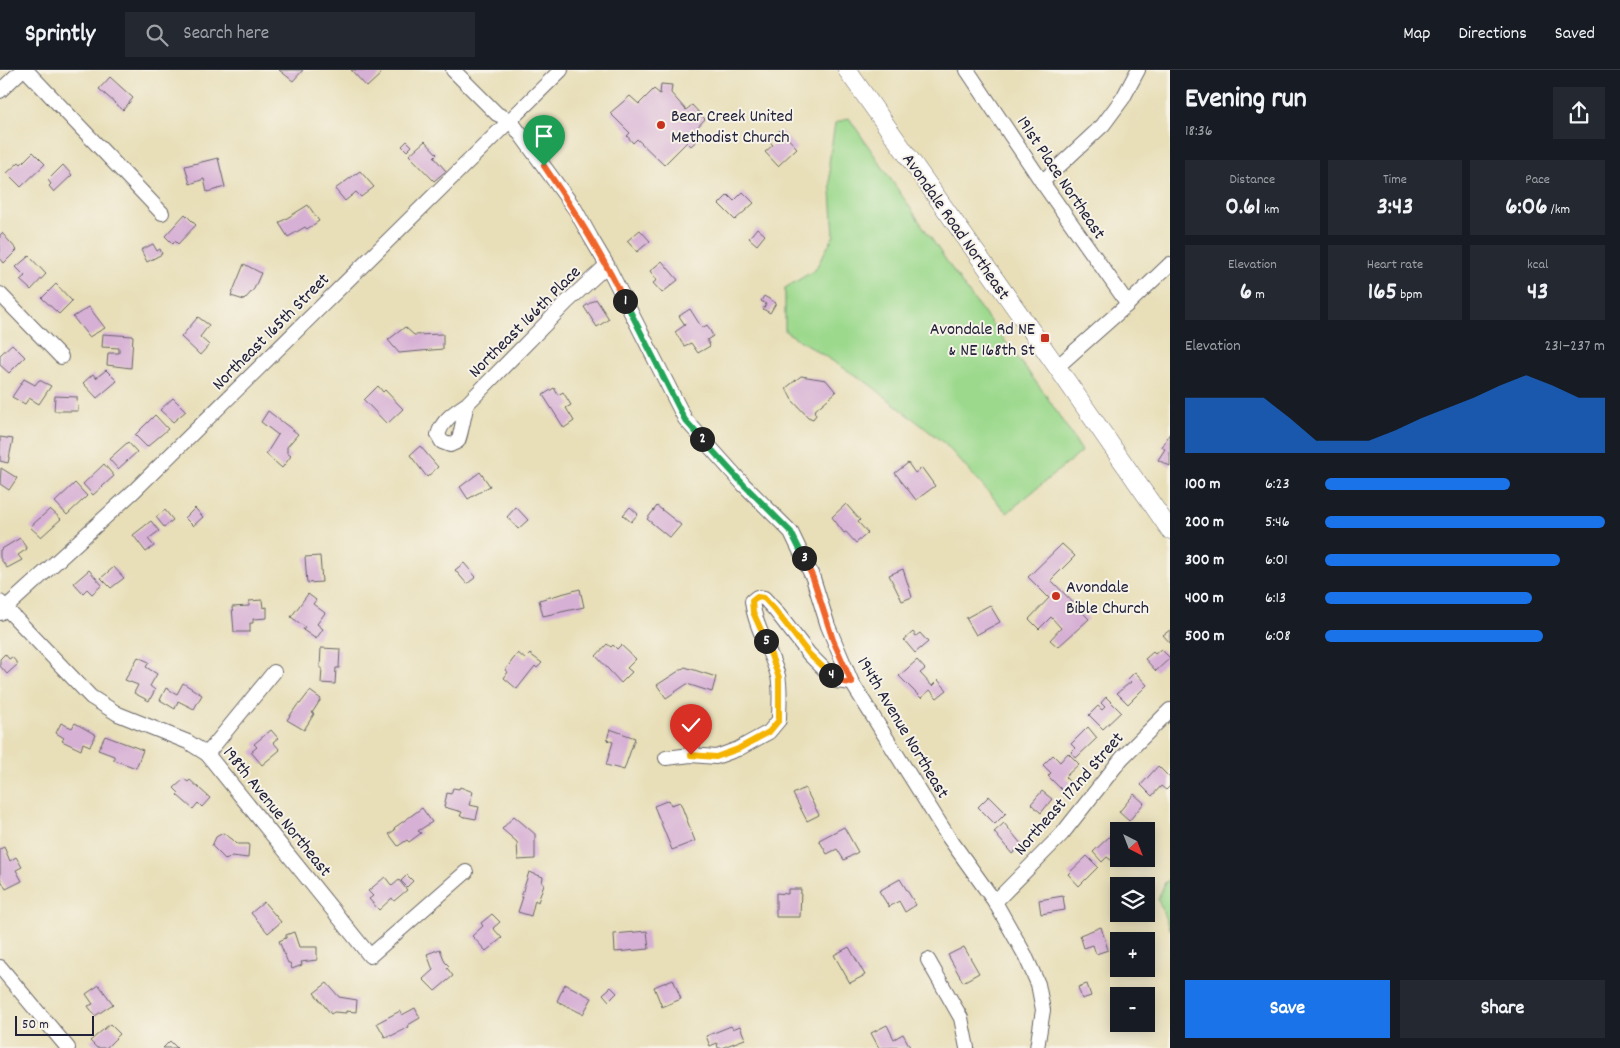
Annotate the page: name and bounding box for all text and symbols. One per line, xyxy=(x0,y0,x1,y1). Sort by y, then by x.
search box xyxy=(125,12,475,57)
text: Sprintly xyxy=(25,18,95,52)
icon: search xyxy=(143,21,171,49)
text: Search here xyxy=(183,21,269,48)
text: Map xyxy=(1403,22,1430,47)
text: Directions xyxy=(1458,22,1527,47)
text: Saved xyxy=(1555,22,1595,47)
text: Evening run xyxy=(1185,81,1307,121)
button: share xyxy=(1553,87,1605,139)
place label: Bear Creek United Methodist Church xyxy=(671,105,793,151)
street label: 191st Place Northeast xyxy=(1009,112,1111,245)
pin xyxy=(523,115,565,166)
marker: Bear Creek United Methodist Church xyxy=(655,119,667,131)
text: 18:36 xyxy=(1185,120,1213,143)
icon: arrive xyxy=(530,122,558,150)
street label: Avondale Road Northeast xyxy=(895,149,1015,306)
text: Distance xyxy=(1229,170,1275,190)
text: Time xyxy=(1383,170,1407,190)
text: Pace xyxy=(1525,170,1550,190)
text: 0.61 xyxy=(1225,190,1261,226)
text: 3:43 xyxy=(1377,190,1413,226)
text: 6:06 xyxy=(1505,190,1548,226)
text: km xyxy=(1261,200,1279,220)
text: /km xyxy=(1548,200,1570,220)
text: Elevation xyxy=(1228,255,1277,275)
text: Heart rate xyxy=(1367,255,1423,275)
text: kcal xyxy=(1527,255,1548,275)
street label: Northeast 166th Place xyxy=(464,261,588,385)
street label: Northeast 165th Street xyxy=(207,268,336,397)
text: 6 xyxy=(1240,275,1252,311)
text: 165 xyxy=(1368,275,1397,311)
text: 43 xyxy=(1527,275,1548,311)
text: m xyxy=(1252,285,1265,305)
text: bpm xyxy=(1397,285,1422,305)
pin: 1 xyxy=(612,288,638,314)
text: 1 xyxy=(624,291,627,311)
place label: Avondale Rd NE & NE 168th St xyxy=(930,318,1035,364)
marker: Avondale Rd NE & NE 168th St xyxy=(1039,332,1051,344)
text: Elevation xyxy=(1185,335,1241,358)
text: 231–237 m xyxy=(1545,335,1605,358)
pin: 2 xyxy=(690,426,714,452)
text: 2 xyxy=(699,429,706,449)
text: 100 m xyxy=(1185,473,1221,496)
text: 6:23 xyxy=(1265,473,1290,496)
text: 200 m xyxy=(1185,511,1224,534)
text: 5:46 xyxy=(1265,511,1290,534)
pin: 3 xyxy=(792,546,816,570)
text: 3 xyxy=(801,548,808,568)
text: 300 m xyxy=(1185,549,1224,572)
text: 6:01 xyxy=(1265,549,1288,572)
place label: Avondale Bible Church xyxy=(1066,576,1149,622)
text: 400 m xyxy=(1185,587,1224,610)
text: 6:13 xyxy=(1265,587,1286,610)
marker: Avondale Bible Church xyxy=(1050,590,1062,602)
text: 500 m xyxy=(1185,625,1225,648)
text: 6:08 xyxy=(1265,625,1291,648)
pin: 5 xyxy=(754,628,778,654)
text: 5 xyxy=(763,631,770,651)
street label: 194th Avenue Northeast xyxy=(850,653,954,804)
pin: 4 xyxy=(818,662,844,688)
text: 4 xyxy=(829,665,834,685)
pin xyxy=(670,704,712,755)
icon: check xyxy=(677,711,705,739)
street label: Northeast 172nd Street xyxy=(1009,727,1131,862)
street label: 198th Avenue Northeast xyxy=(216,742,337,883)
north arrow xyxy=(1110,822,1155,868)
map controls xyxy=(1110,822,1155,1032)
button: layers xyxy=(1110,877,1155,922)
button: + xyxy=(1110,932,1155,977)
button: Save xyxy=(1185,980,1390,1038)
button: Share xyxy=(1400,980,1605,1038)
button: − xyxy=(1110,987,1155,1032)
scale bar xyxy=(15,1013,94,1036)
text: 50 m xyxy=(22,1015,49,1035)

